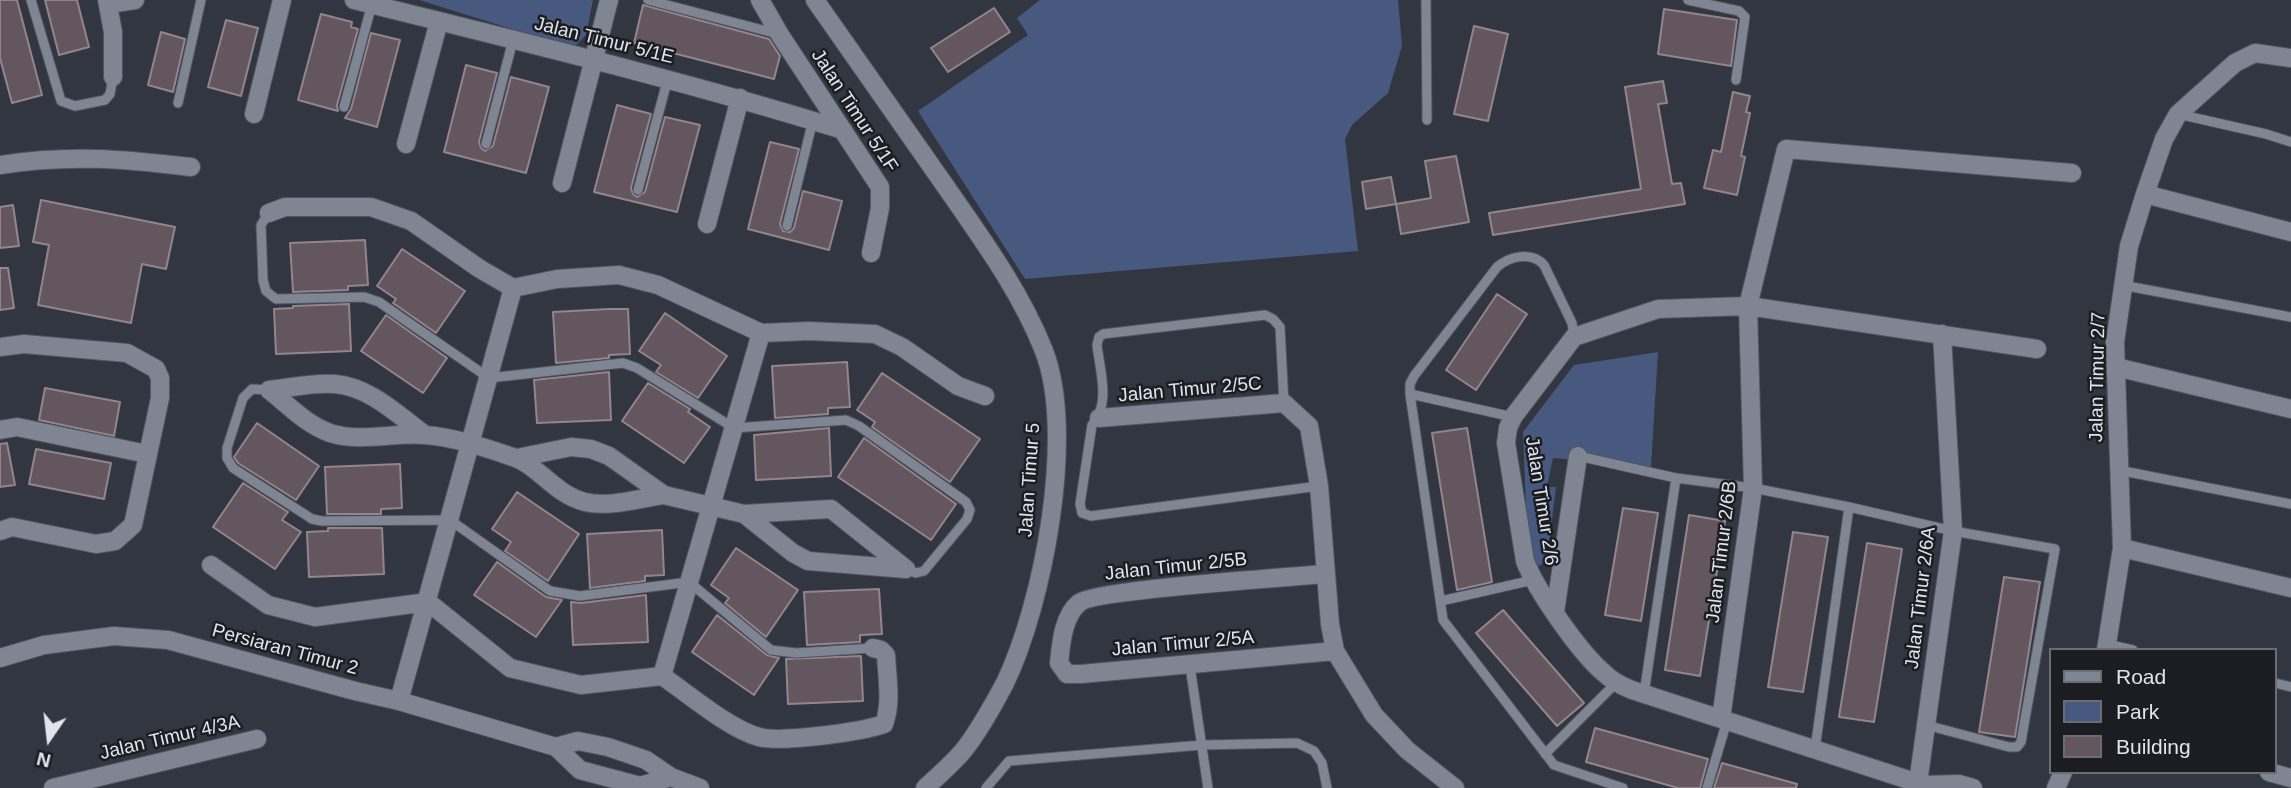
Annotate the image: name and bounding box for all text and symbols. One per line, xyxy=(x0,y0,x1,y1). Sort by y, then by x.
street label: Jalan Timur 5/1E xyxy=(532,13,676,69)
street label: Jalan Timur 5/1F xyxy=(806,45,902,177)
street label: Jalan Timur 2/7 xyxy=(2085,312,2111,442)
street label: Jalan Timur 2/5C xyxy=(1117,372,1263,408)
street label: Jalan Timur 5 xyxy=(1015,422,1045,538)
street label: Jalan Timur 2/6 xyxy=(1520,435,1562,567)
street label: Jalan Timur 2/6B xyxy=(1702,480,1742,624)
street label: Jalan Timur 2/6A xyxy=(1901,526,1941,670)
street label: Jalan Timur 2/5B xyxy=(1104,548,1248,586)
street label: Persiaran Timur 2 xyxy=(209,620,361,680)
street label: Jalan Timur 2/5A xyxy=(1111,626,1255,662)
legend xyxy=(2050,648,2277,774)
text: Road xyxy=(2116,665,2166,688)
text: Park xyxy=(2116,700,2159,723)
north arrow xyxy=(14,704,84,774)
street label: Jalan Timur 4/3A xyxy=(98,711,242,765)
text: Building xyxy=(2116,735,2191,758)
text: N xyxy=(35,748,53,772)

